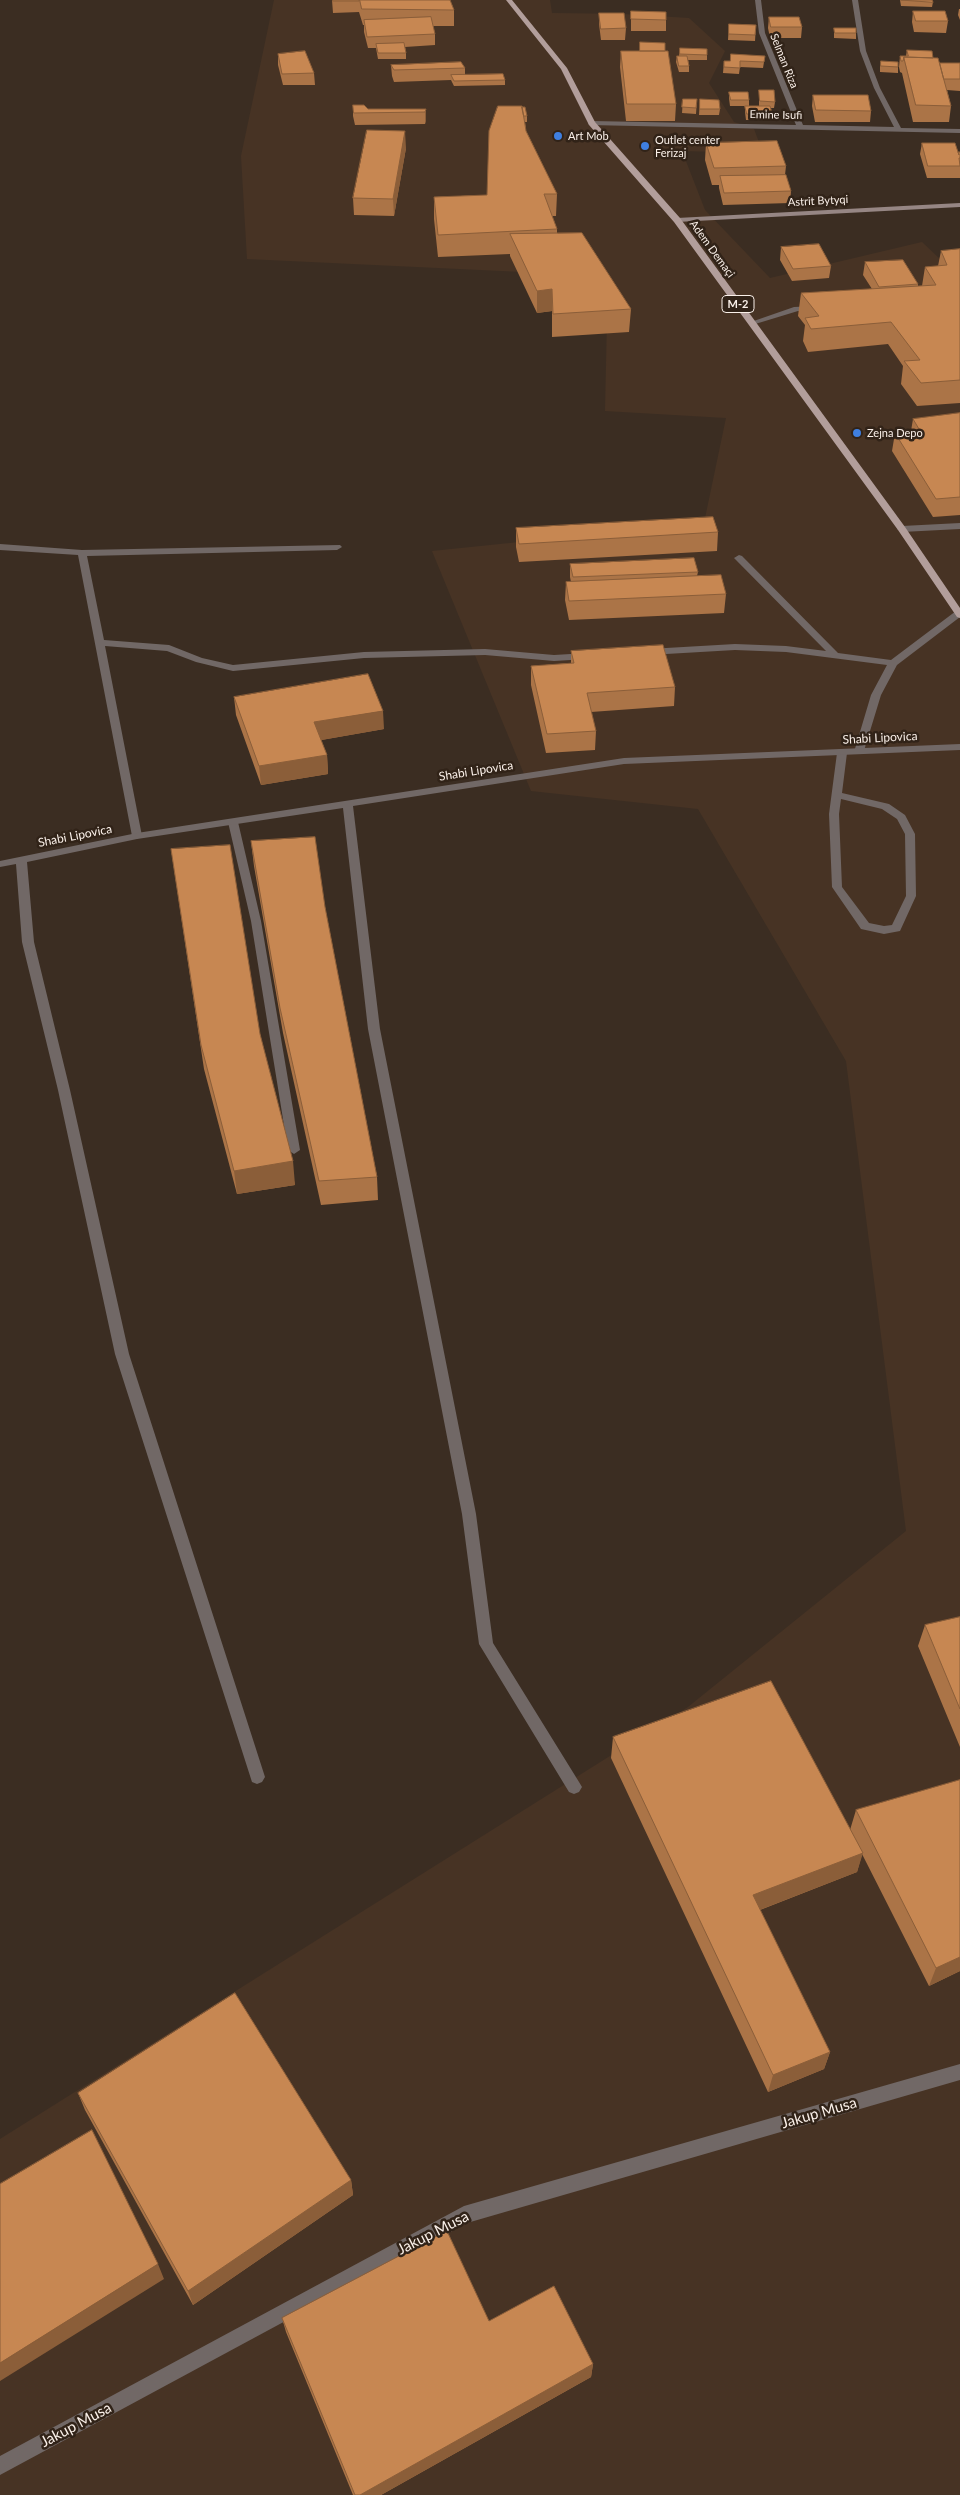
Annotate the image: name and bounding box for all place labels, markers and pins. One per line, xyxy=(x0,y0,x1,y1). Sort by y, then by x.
place label: Art Mob xyxy=(568,129,609,143)
marker: Art Mob xyxy=(552,130,564,142)
place label: Outlet center Ferizaj xyxy=(655,133,720,159)
marker: Outlet center Ferizaj xyxy=(639,140,651,152)
place label: Zejna Depo xyxy=(867,426,923,440)
marker: Zejna Depo xyxy=(851,427,863,439)

